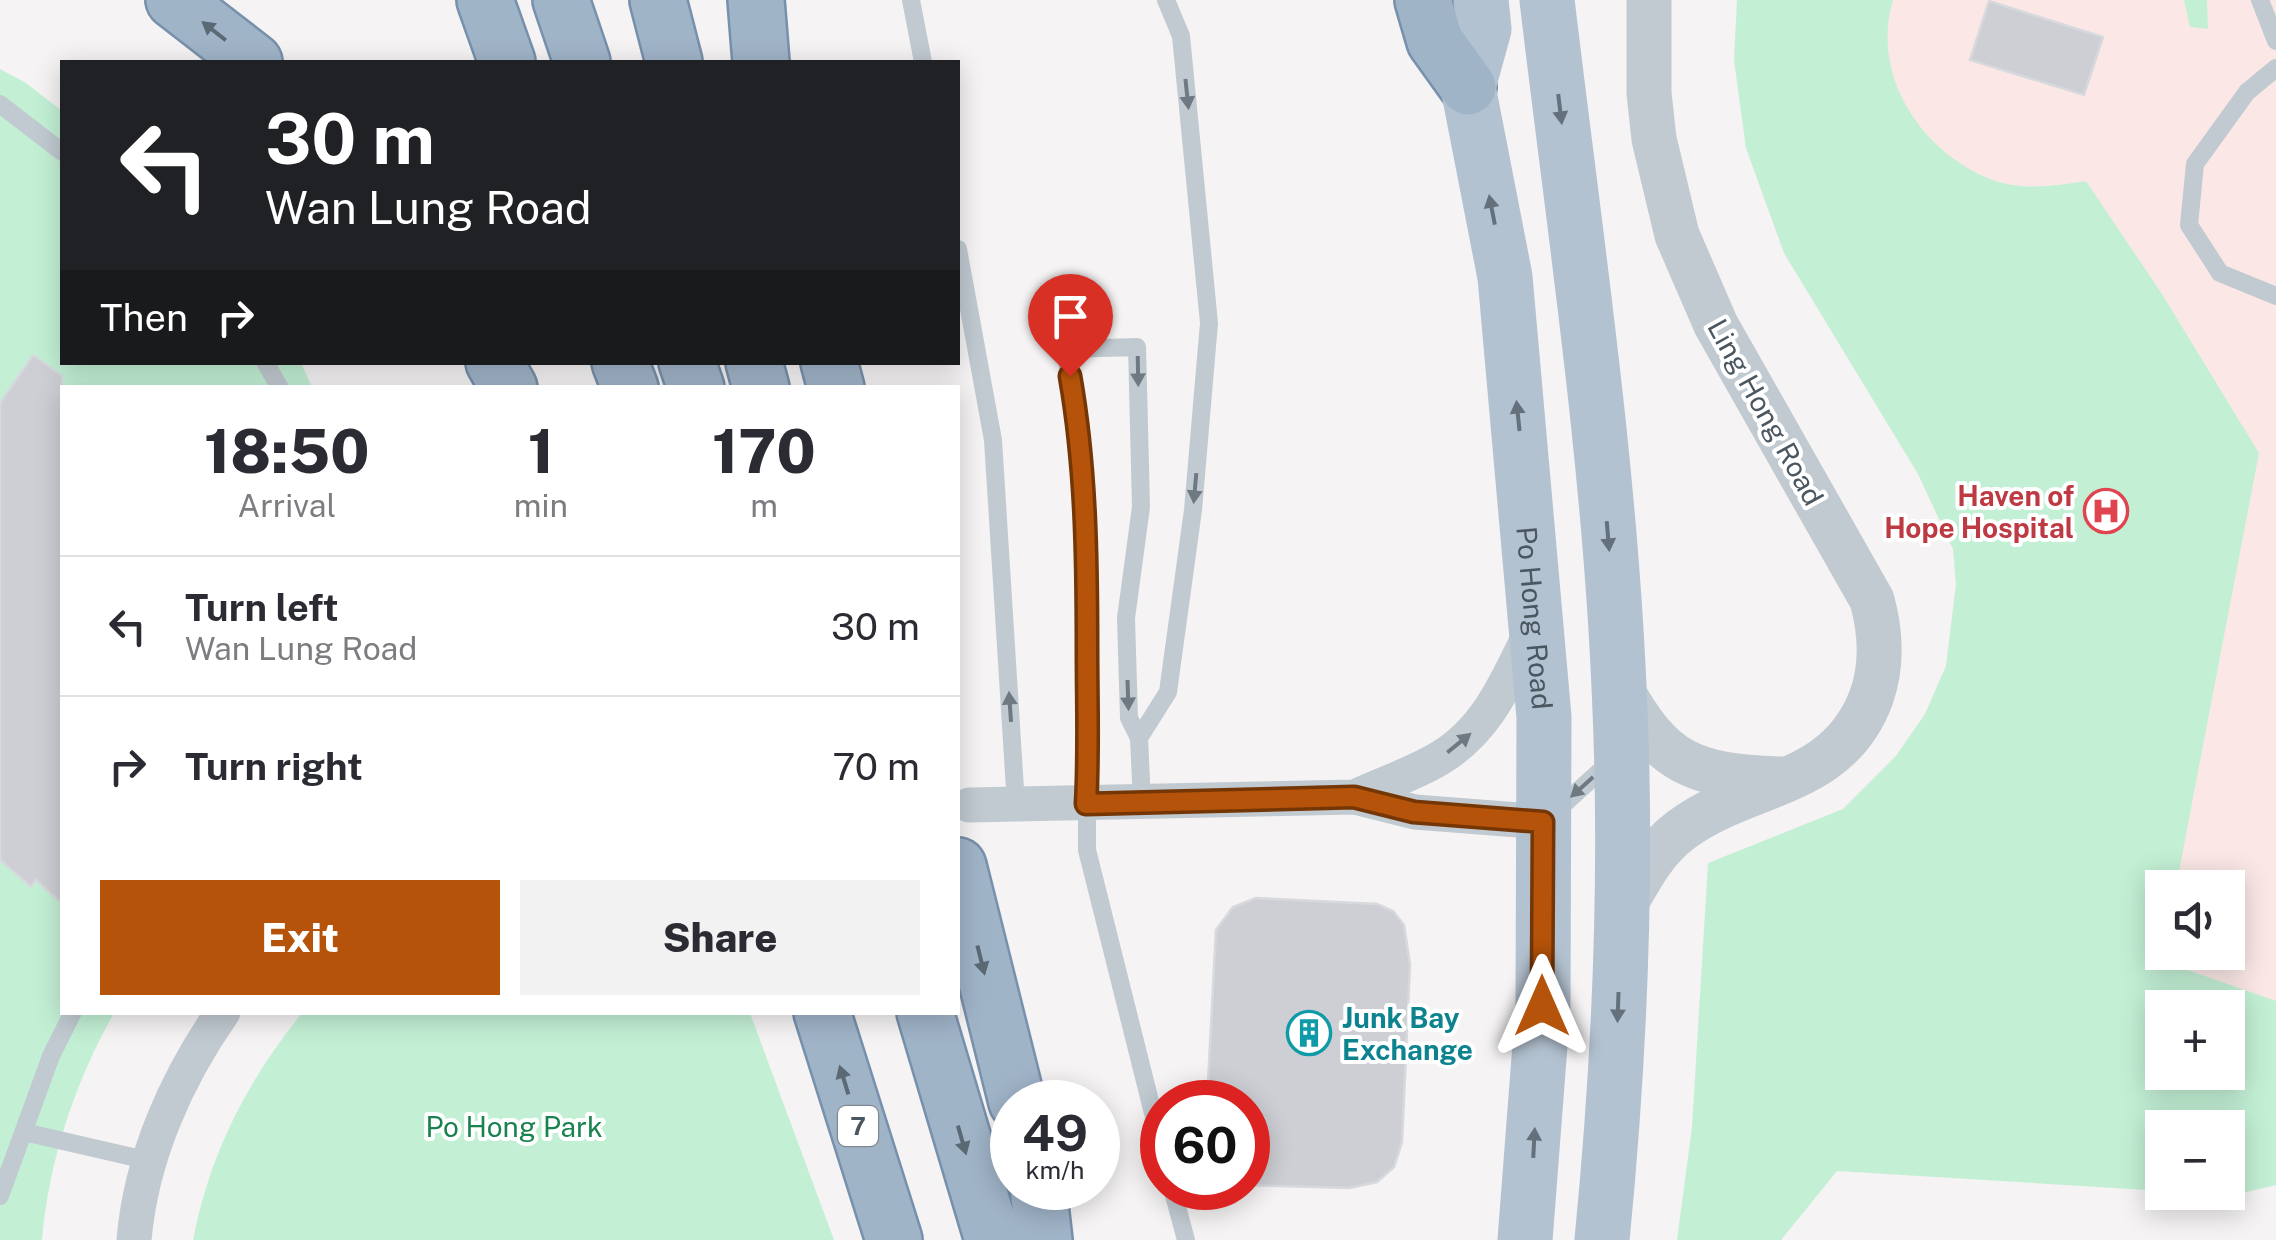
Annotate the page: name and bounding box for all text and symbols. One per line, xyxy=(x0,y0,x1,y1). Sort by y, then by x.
one-way arrow xyxy=(202,21,227,42)
one-way arrow xyxy=(1179,79,1195,111)
one-way arrow xyxy=(1552,93,1568,125)
text: 30 m xyxy=(265,97,435,180)
icon: left xyxy=(100,100,230,230)
text: Wan Lung Road xyxy=(265,181,592,234)
one-way arrow xyxy=(1483,194,1499,225)
pin xyxy=(1028,274,1113,377)
icon: arrive xyxy=(1043,289,1098,344)
icon: right xyxy=(208,290,263,345)
text: Then xyxy=(100,295,188,340)
street label: Ling Hong Road xyxy=(1701,313,1831,511)
one-way arrow xyxy=(1130,356,1146,388)
one-way arrow xyxy=(1510,400,1526,431)
text: 18:50 xyxy=(204,416,370,487)
text: 1 xyxy=(528,416,554,487)
text: 170 xyxy=(712,416,816,487)
one-way arrow xyxy=(1186,472,1202,504)
place label: Haven of Hope Hospital xyxy=(1884,479,2074,544)
text: Arrival xyxy=(237,487,336,524)
text: min xyxy=(514,487,568,524)
text: m xyxy=(750,487,778,524)
hospital icon: Haven of Hope Hospital xyxy=(2083,488,2129,534)
one-way arrow xyxy=(1601,521,1617,552)
street label: Po Hong Road xyxy=(1511,525,1560,711)
text: Turn left xyxy=(185,585,339,630)
icon: left xyxy=(100,599,155,654)
text: 30 m xyxy=(831,604,920,649)
text: Wan Lung Road xyxy=(185,630,417,667)
one-way arrow xyxy=(1121,680,1137,711)
one-way arrow xyxy=(1002,691,1018,723)
one-way arrow xyxy=(1446,733,1471,754)
icon: right xyxy=(100,739,155,794)
text: Turn right xyxy=(185,744,363,789)
text: 70 m xyxy=(833,744,920,789)
one-way arrow xyxy=(1570,776,1595,798)
map controls xyxy=(2145,870,2245,1210)
button: sound xyxy=(2145,870,2245,970)
button: Exit xyxy=(100,880,500,995)
button: Share xyxy=(520,880,920,995)
one-way arrow xyxy=(974,945,989,976)
position arrow xyxy=(1490,954,1594,1058)
button: + xyxy=(2145,990,2245,1090)
one-way arrow xyxy=(1610,992,1626,1024)
place label: Junk Bay Exchange xyxy=(1342,1001,1473,1066)
building icon: Junk Bay Exchange xyxy=(1286,1010,1332,1056)
one-way arrow xyxy=(835,1065,850,1095)
speed limit sign: 60 xyxy=(1140,1080,1270,1210)
text: 49 xyxy=(1022,1103,1088,1162)
road number: 7 xyxy=(838,1106,878,1146)
park label: Po Hong Park xyxy=(425,1110,603,1143)
button: − xyxy=(2145,1110,2245,1210)
one-way arrow xyxy=(955,1125,970,1155)
one-way arrow xyxy=(1526,1126,1542,1158)
text: km/h xyxy=(1026,1155,1084,1185)

